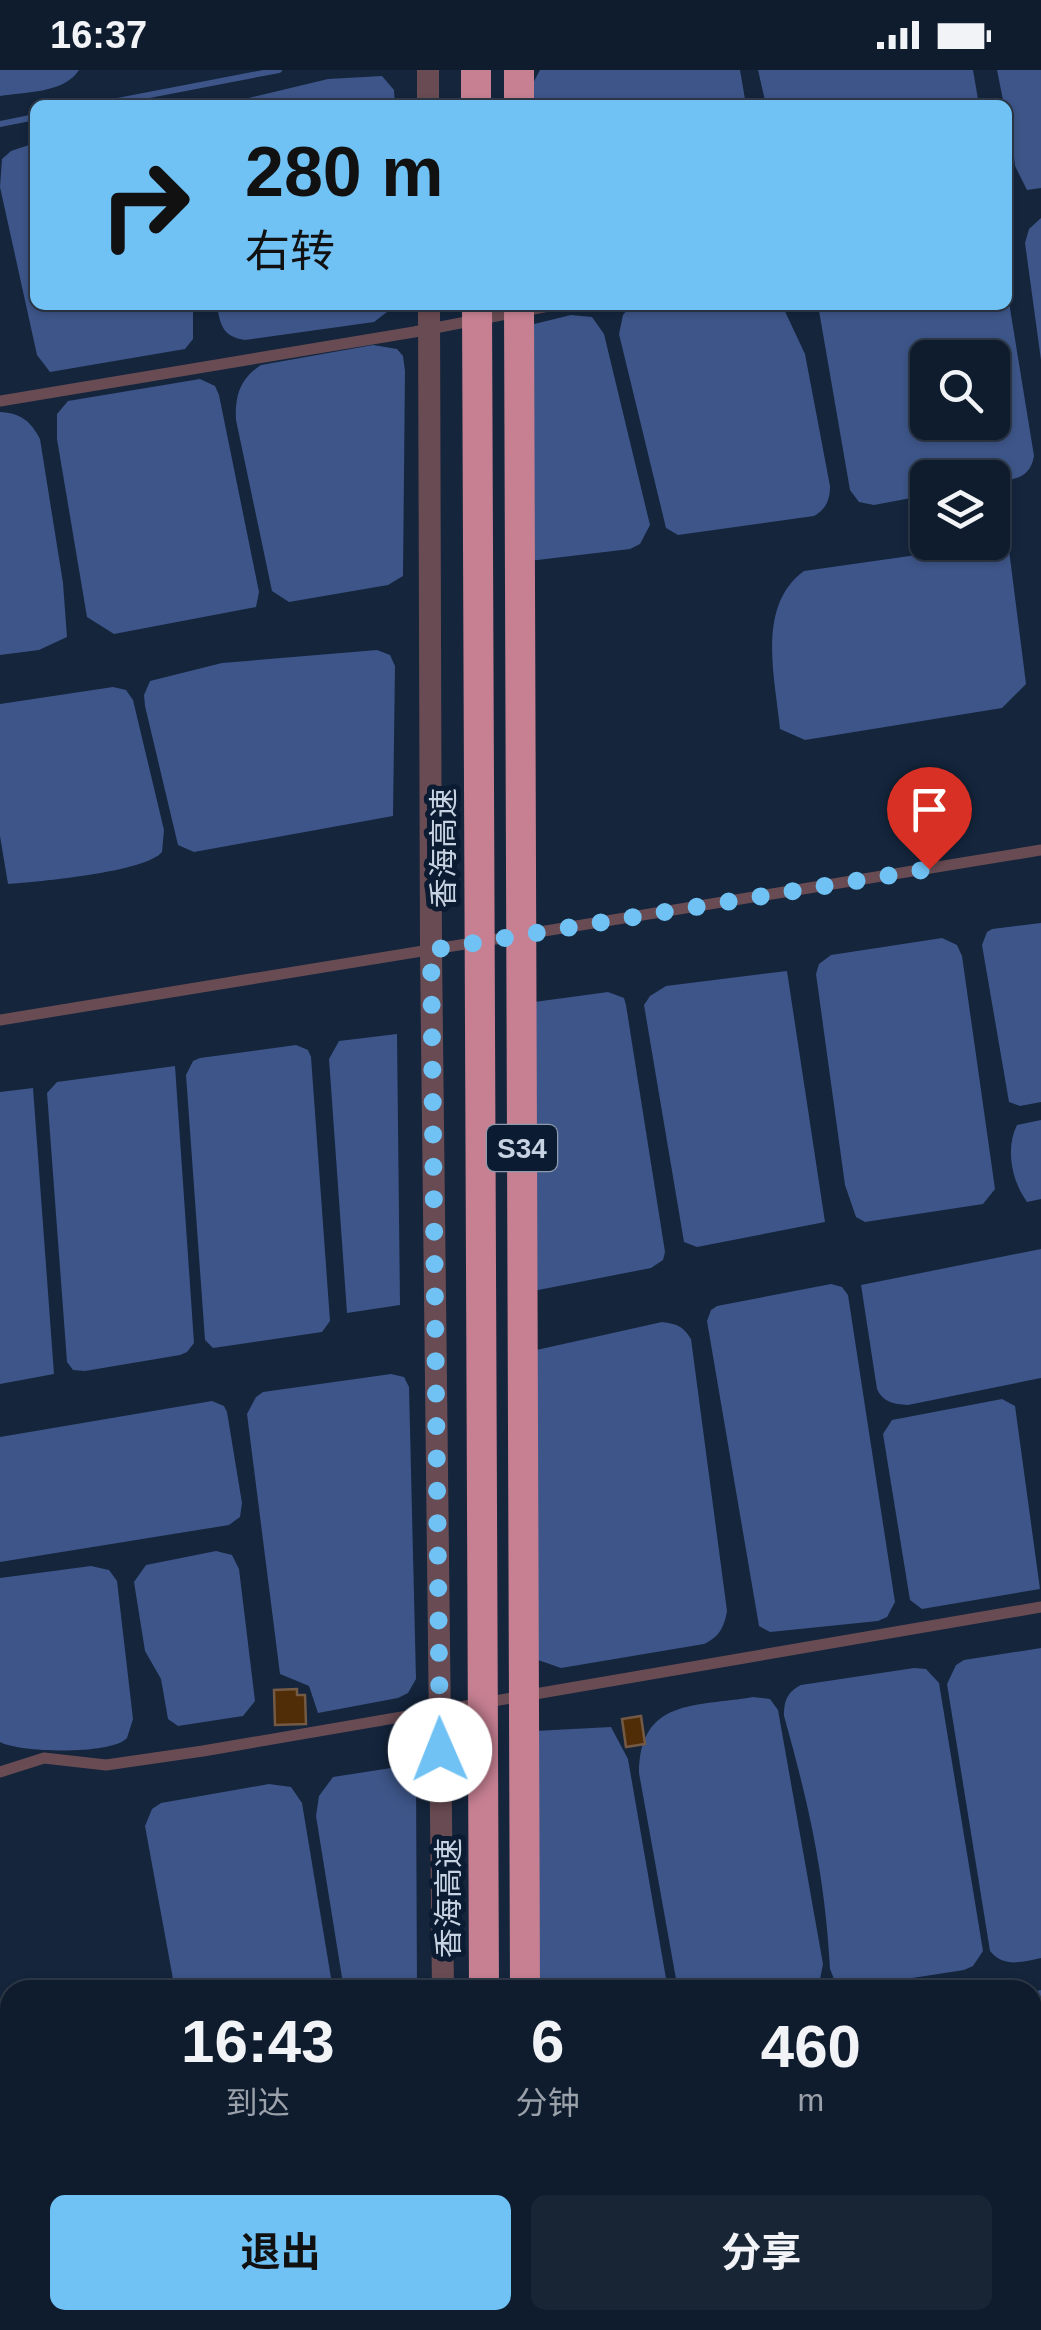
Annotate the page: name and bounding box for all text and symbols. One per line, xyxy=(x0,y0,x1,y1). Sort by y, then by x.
text: 16:37 xyxy=(50,14,147,56)
text: 280 m xyxy=(245,133,443,211)
icon: right xyxy=(80,140,210,270)
text: 右转 xyxy=(245,226,335,277)
map controls xyxy=(910,340,1010,560)
button: search xyxy=(910,340,1010,440)
button: layers xyxy=(910,460,1010,560)
pin xyxy=(887,767,972,870)
icon: arrive xyxy=(902,782,957,837)
street label: 香海高速 xyxy=(427,788,460,908)
road number: S34 xyxy=(487,1125,557,1171)
position arrow xyxy=(388,1698,492,1802)
street label: 香海高速 xyxy=(432,1838,465,1958)
text: 16:43 xyxy=(181,2008,335,2075)
text: 6 xyxy=(531,2008,564,2075)
text: 460 xyxy=(761,2013,861,2080)
text: m xyxy=(797,2082,824,2118)
text: 到达 xyxy=(226,2085,290,2121)
text: 分钟 xyxy=(516,2085,580,2121)
button: 退出 xyxy=(50,2195,511,2310)
button: 分享 xyxy=(531,2195,992,2310)

